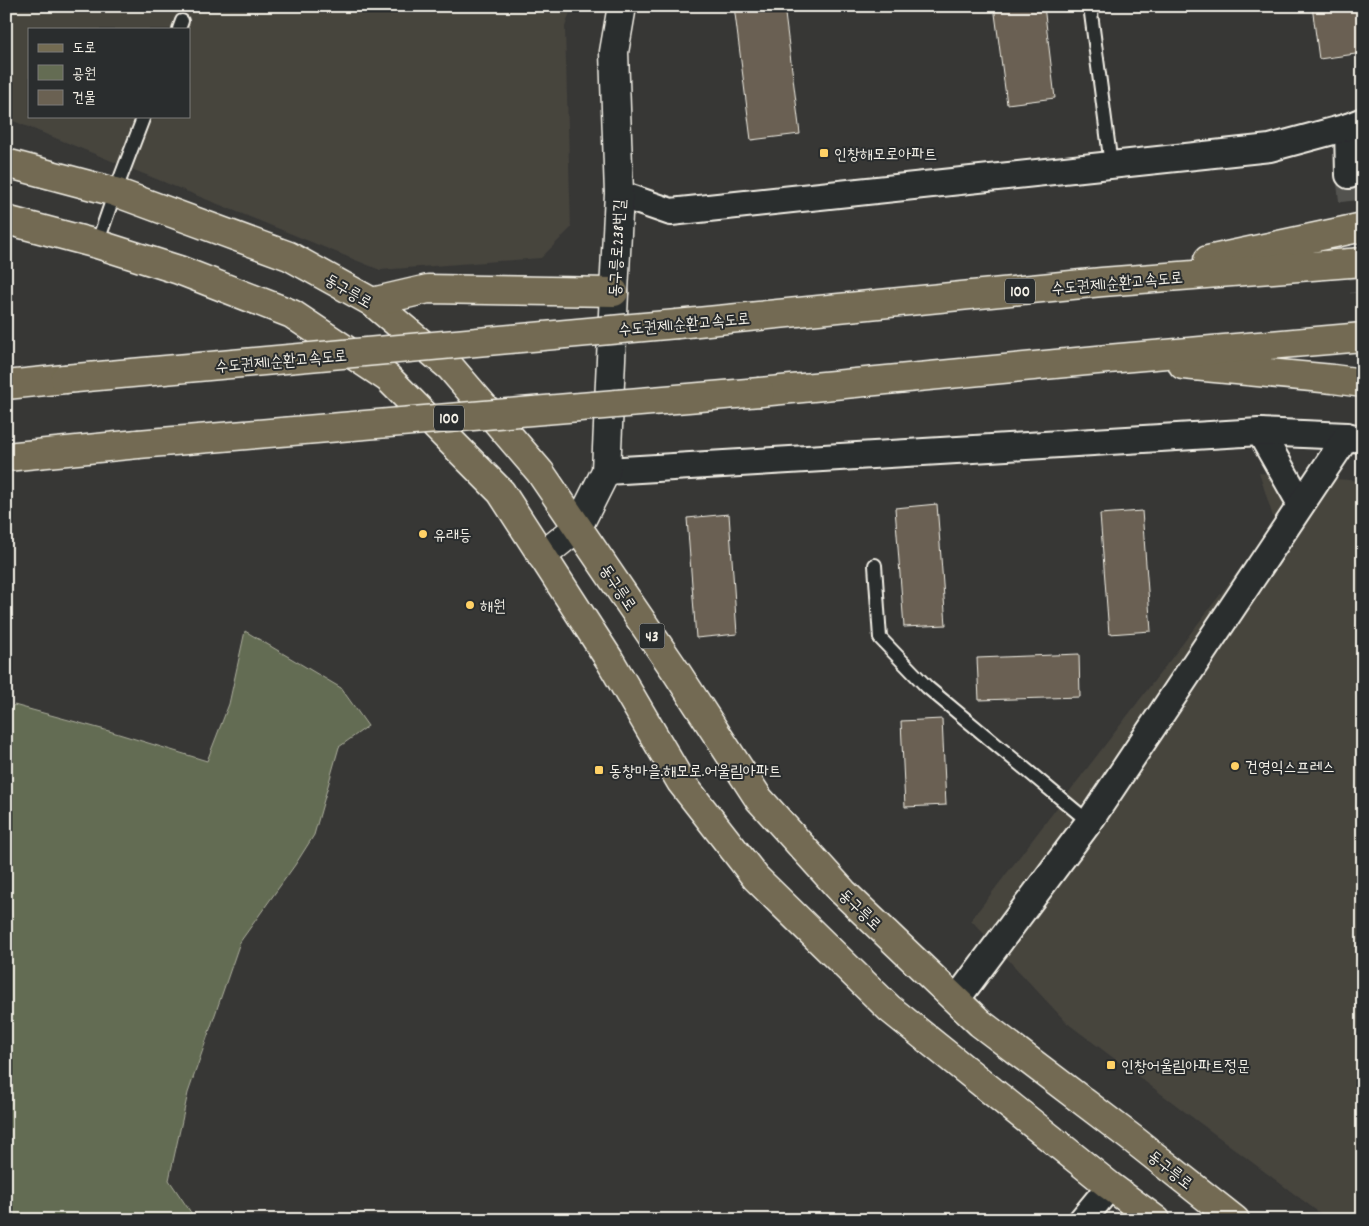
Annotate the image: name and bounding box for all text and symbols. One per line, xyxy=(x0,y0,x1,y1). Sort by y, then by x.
legend xyxy=(28,28,190,118)
text: 도로 xyxy=(72,38,96,60)
text: 공원 xyxy=(72,64,96,86)
text: 건물 xyxy=(72,88,96,110)
place label: 인창해모로아파트 xyxy=(834,144,937,167)
marker: 인창해모로아파트 xyxy=(818,147,830,159)
street label: 동구릉로238번길 xyxy=(604,199,633,298)
street label: 수도권제1순환고속도로 xyxy=(1050,267,1184,302)
street label: 동구릉로 xyxy=(320,269,376,315)
road number: 100 xyxy=(1005,278,1035,304)
street label: 수도권제1순환고속도로 xyxy=(617,308,751,343)
street label: 수도권제1순환고속도로 xyxy=(214,345,348,380)
road number: 100 xyxy=(434,406,464,430)
place label: 유래등 xyxy=(433,525,472,548)
marker: 유래등 xyxy=(417,528,429,540)
street label: 동구릉로 xyxy=(593,561,641,616)
place label: 해원 xyxy=(480,596,506,619)
marker: 해원 xyxy=(464,599,476,611)
road number: 43 xyxy=(640,624,664,648)
place label: 건영익스프레스 xyxy=(1245,757,1335,780)
marker: 건영익스프레스 xyxy=(1229,760,1241,772)
place label: 동창마을.해모로.어울림아파트 xyxy=(609,761,782,784)
marker: 동창마을.해모로.어울림아파트 xyxy=(593,764,605,776)
street label: 동구릉로 xyxy=(833,885,886,937)
place label: 인창어울림아파트정문 xyxy=(1121,1056,1250,1079)
marker: 인창어울림아파트정문 xyxy=(1105,1059,1117,1071)
street label: 동구릉로 xyxy=(1142,1146,1197,1196)

